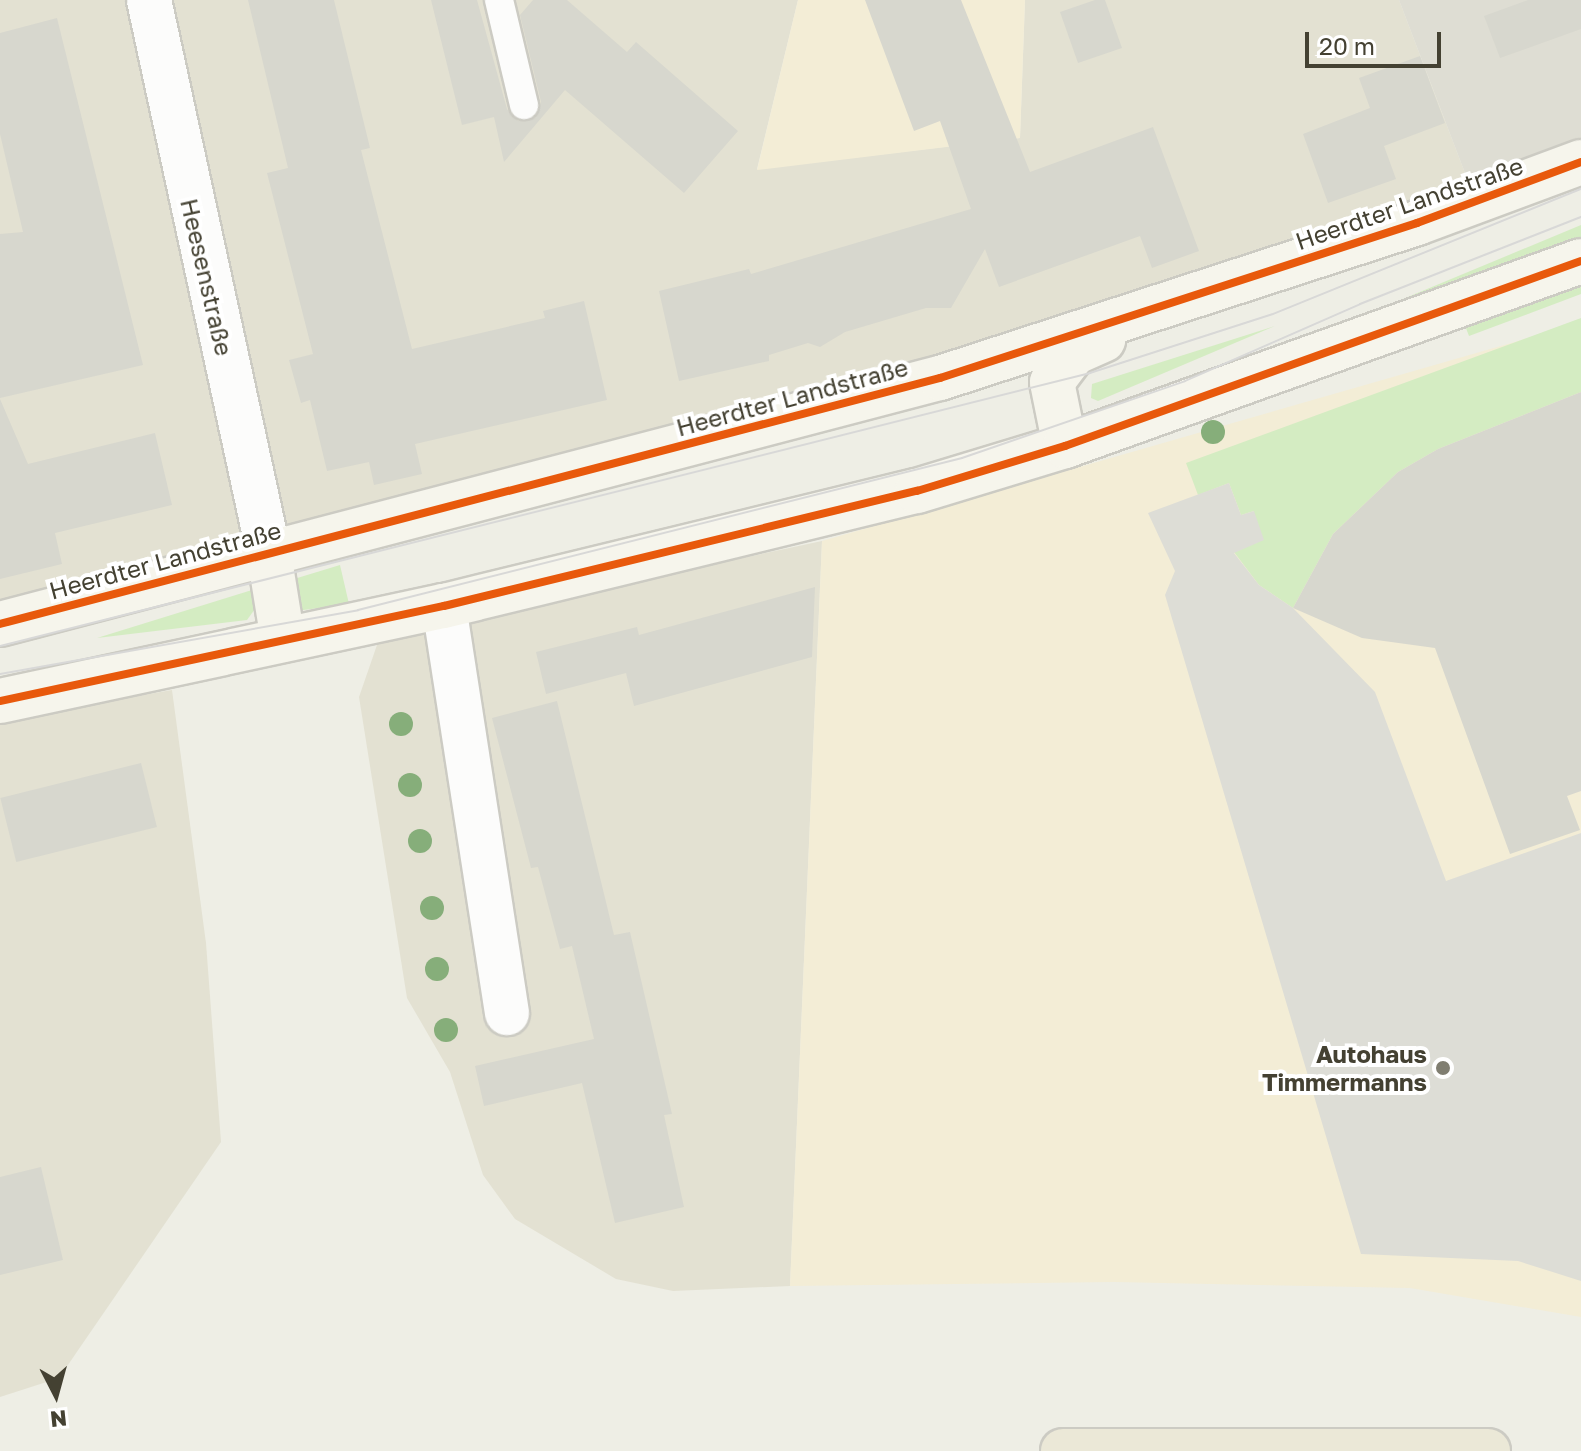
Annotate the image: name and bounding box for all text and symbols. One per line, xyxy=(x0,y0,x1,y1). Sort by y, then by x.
scale bar xyxy=(1309,16,1445,66)
text: 20 m xyxy=(1319,31,1375,60)
street label: Heerdter Landstraße xyxy=(1291,151,1527,255)
street label: Heesenstraße xyxy=(175,196,239,358)
street label: Heerdter Landstraße xyxy=(673,352,911,442)
street label: Heerdter Landstraße xyxy=(46,515,284,605)
place label: Autohaus Timmermanns xyxy=(1262,1040,1427,1096)
marker: Autohaus Timmermanns xyxy=(1434,1059,1452,1077)
north arrow xyxy=(16,1355,96,1435)
text: N xyxy=(49,1405,68,1434)

